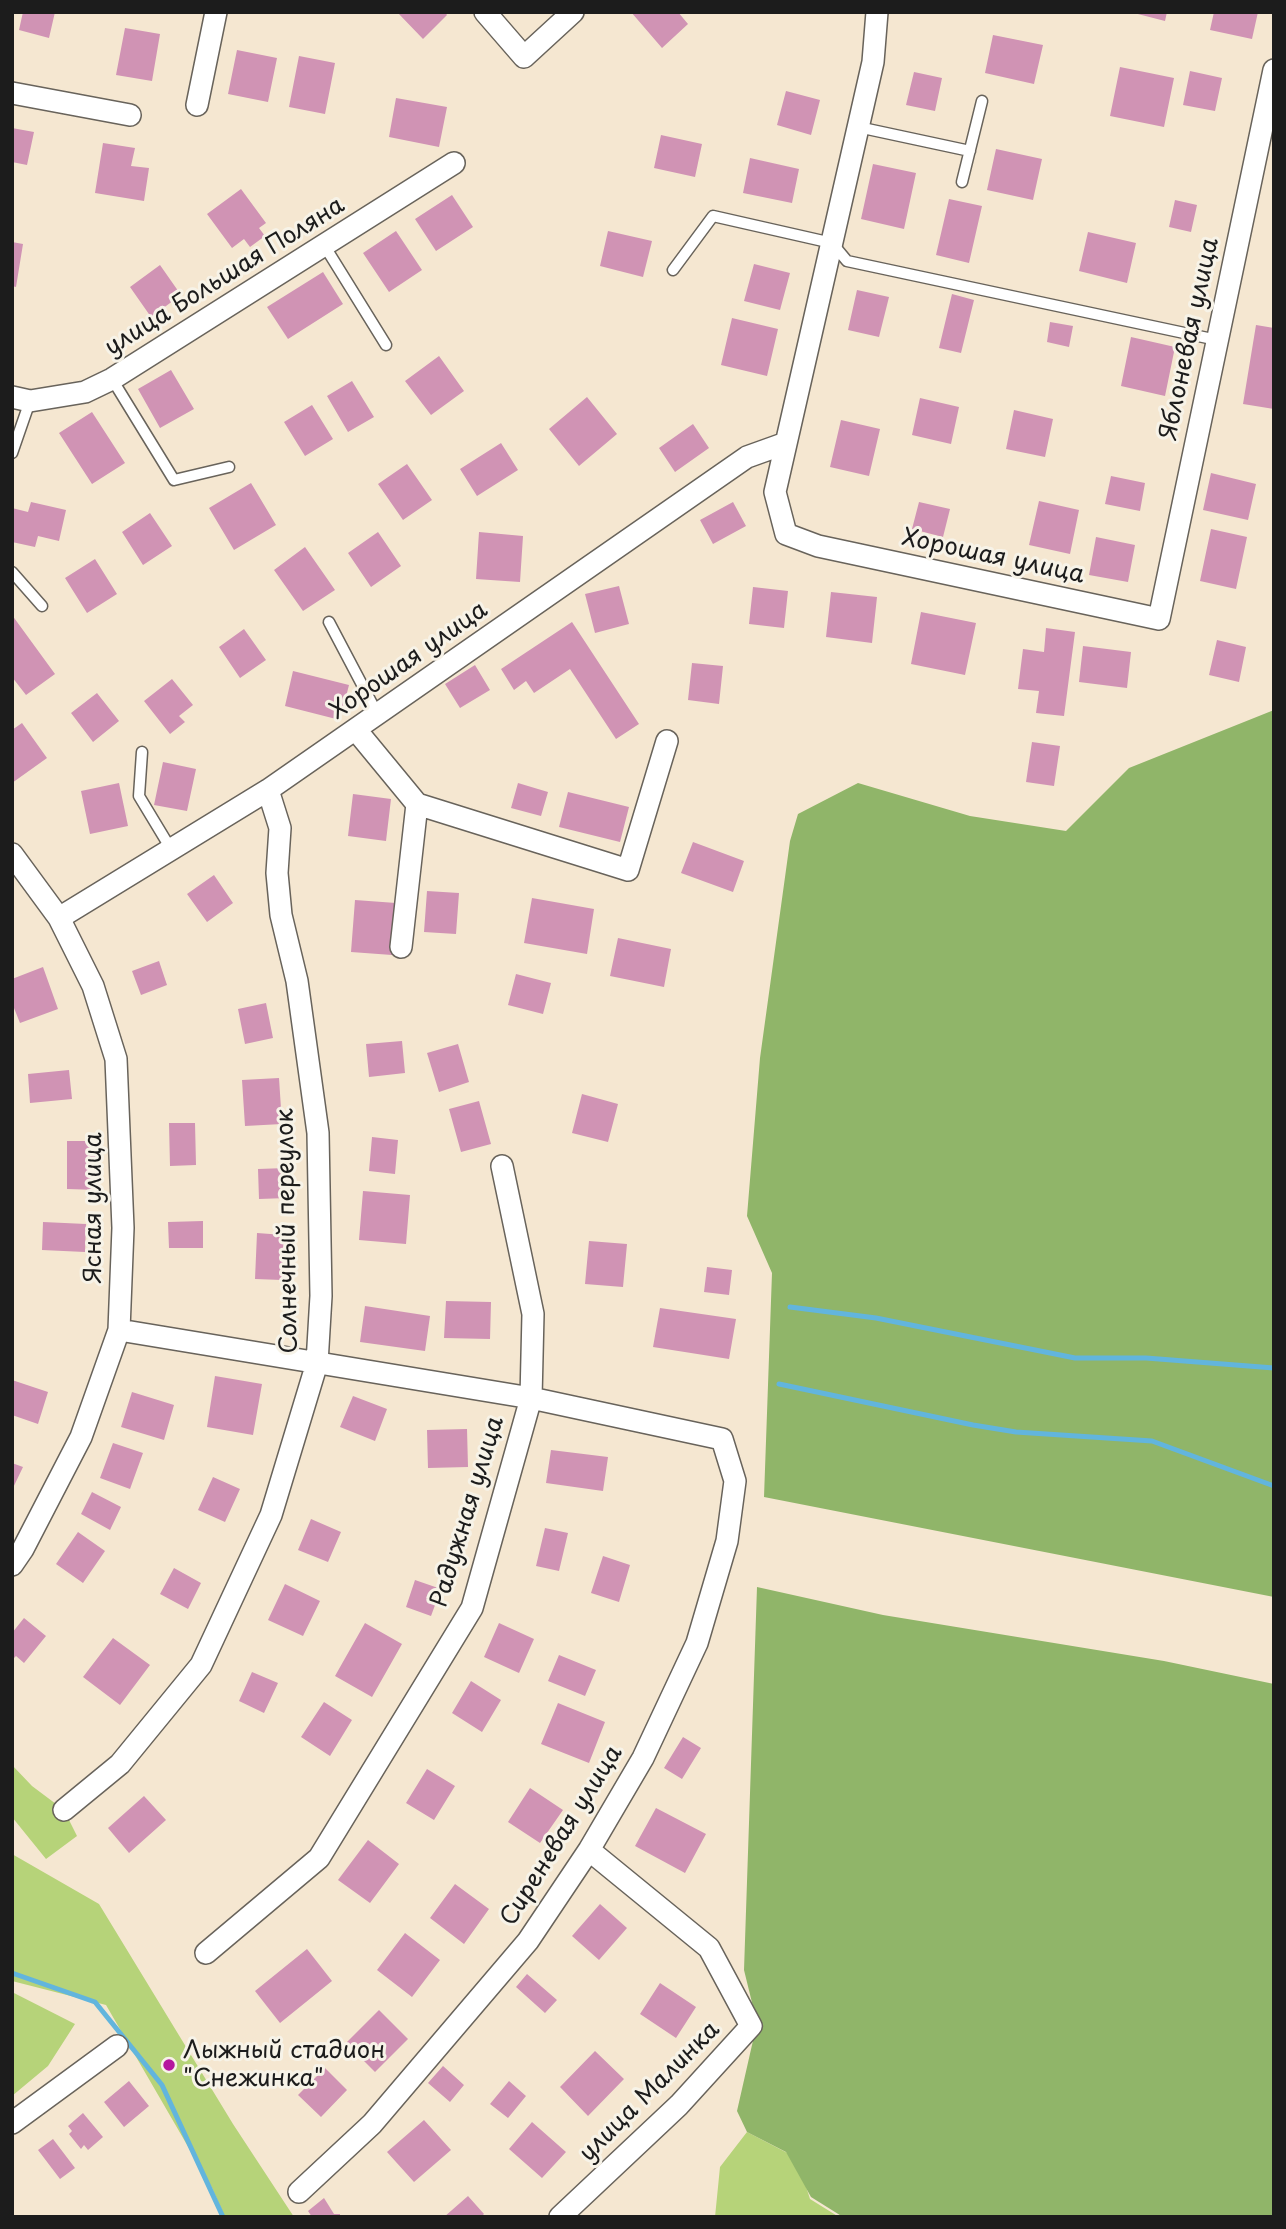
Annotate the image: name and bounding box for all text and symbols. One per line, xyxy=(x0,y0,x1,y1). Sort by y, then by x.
street label: улица Большая Поляна xyxy=(100,191,350,363)
street label: Яблоневая улица xyxy=(1155,235,1225,443)
street label: Хорошая улица xyxy=(899,524,1087,590)
street label: Хорошая улица xyxy=(325,596,493,726)
street label: Солнечный переулок xyxy=(271,1108,305,1354)
street label: Ясная улица xyxy=(80,1132,108,1284)
street label: Радужная улица xyxy=(425,1413,511,1611)
street label: Сиреневая улица xyxy=(495,1741,629,1931)
street label: улица Малинка xyxy=(574,2016,726,2168)
place label: Лыжный стадион "Снежинка" xyxy=(183,2037,385,2093)
marker: Лыжный стадион "Снежинка" xyxy=(161,2057,177,2073)

